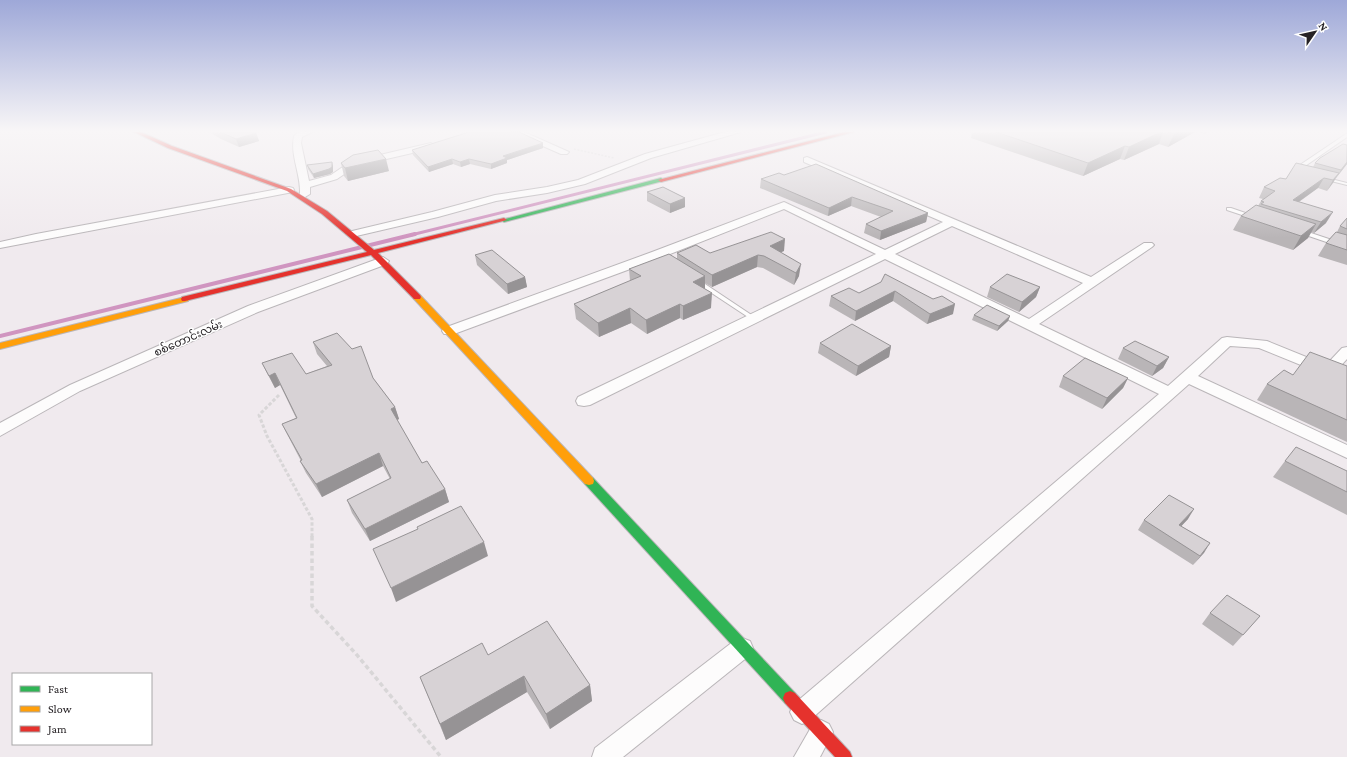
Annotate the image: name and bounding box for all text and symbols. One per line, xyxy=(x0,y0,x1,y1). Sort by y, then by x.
north arrow xyxy=(1295,12,1335,52)
text: N xyxy=(1316,20,1331,33)
street label: စစ်တောင်းလမ်း xyxy=(152,317,224,358)
legend xyxy=(12,673,152,745)
text: Fast xyxy=(48,682,69,696)
text: Slow xyxy=(48,702,72,716)
text: Jam xyxy=(47,722,67,736)

